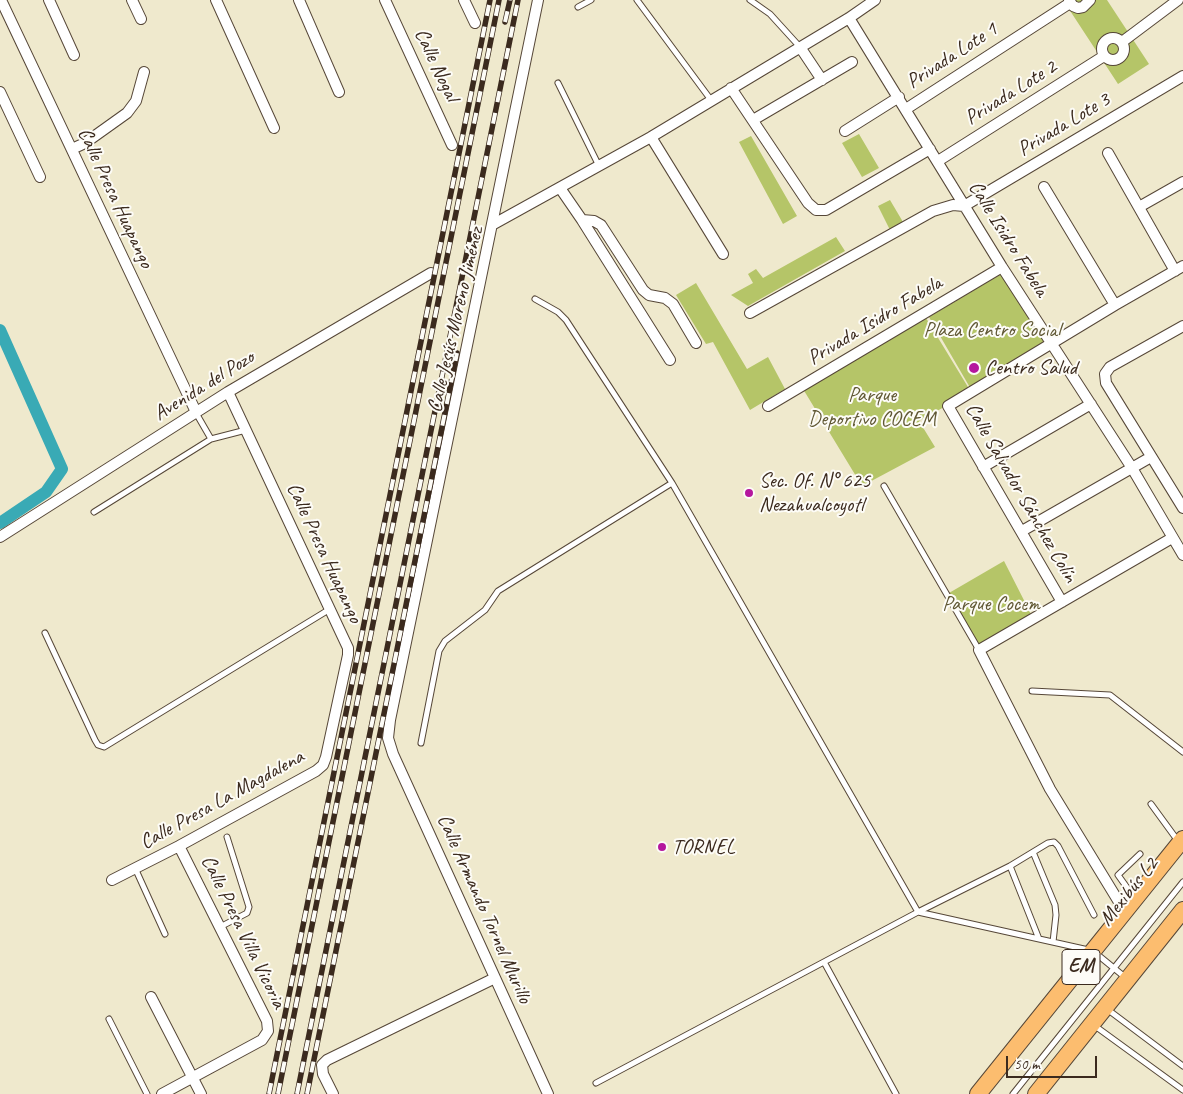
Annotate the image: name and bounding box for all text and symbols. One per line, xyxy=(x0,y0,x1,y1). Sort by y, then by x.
street label: Privada Lote 1 xyxy=(902,17,1002,95)
street label: Calle Nogal xyxy=(408,25,464,105)
street label: Privada Lote 2 xyxy=(961,55,1061,131)
street label: Privada Lote 3 xyxy=(1013,88,1115,162)
street label: Calle Presa Huapango xyxy=(72,124,158,272)
street label: Calle Isidro Fabela xyxy=(962,176,1054,302)
street label: Calle Jesús Moreno Jiménez xyxy=(422,225,490,415)
street label: Privada Isidro Fabela xyxy=(803,271,947,371)
park label: Plaza Centro Social xyxy=(924,317,1060,343)
street label: Avenida del Pozo xyxy=(149,345,259,427)
place label: Centro Salud xyxy=(985,355,1077,381)
marker: Centro Salud xyxy=(967,361,981,375)
park label: Parque Deportivo COCEM xyxy=(808,382,936,432)
street label: Calle Salvador Sánchez Colín xyxy=(959,399,1083,587)
place label: Sec. Of. N° 625 Nezahualcoyotl xyxy=(759,468,870,518)
street label: Calle Presa Huapango xyxy=(281,479,367,627)
marker: Sec. Of. N° 625 Nezahualcoyotl xyxy=(743,487,755,499)
park label: Parque Cocem xyxy=(942,591,1040,617)
street label: Calle Presa La Magdalena xyxy=(136,744,308,856)
street label: Calle Armando Tornel Murillo xyxy=(431,810,537,1008)
place label: TORNEL xyxy=(672,834,735,860)
marker: TORNEL xyxy=(656,841,668,853)
street label: Calle Presa Villa Vicoria xyxy=(195,851,291,1013)
street label: Mexibús L2 xyxy=(1094,853,1164,931)
road number: EM xyxy=(1062,950,1100,984)
scale bar xyxy=(1008,1046,1099,1078)
text: 50 m xyxy=(1014,1055,1040,1074)

